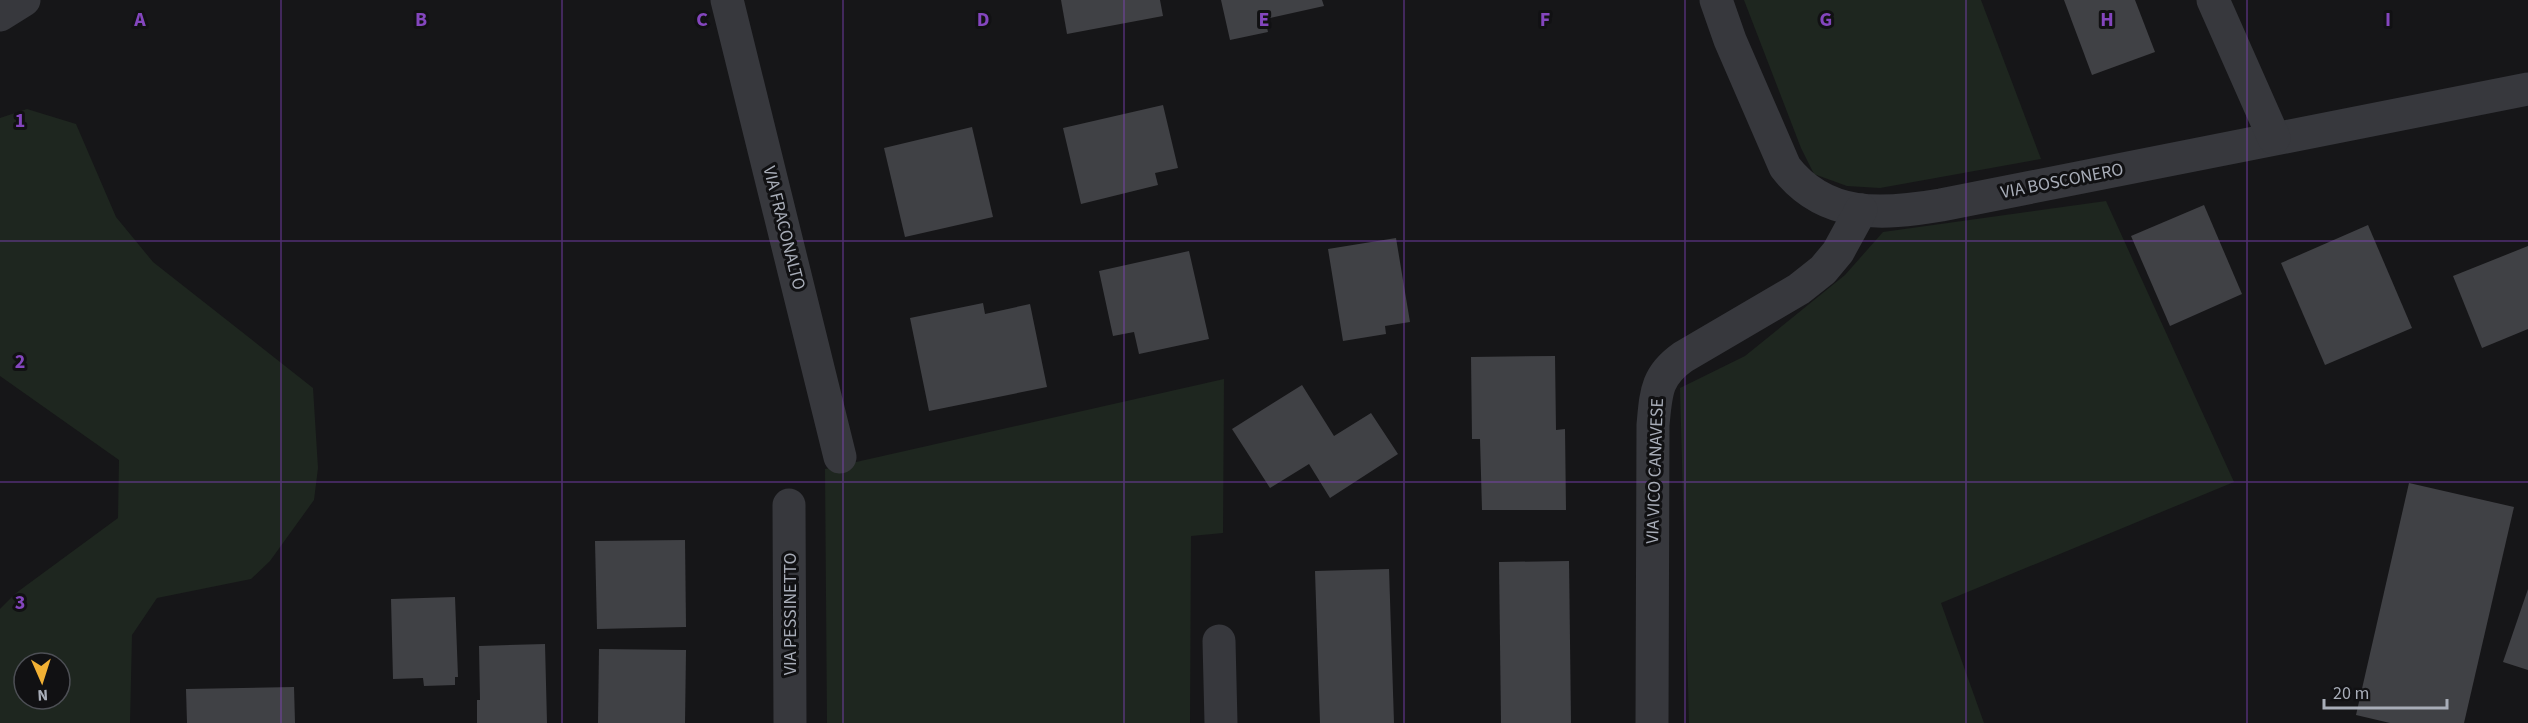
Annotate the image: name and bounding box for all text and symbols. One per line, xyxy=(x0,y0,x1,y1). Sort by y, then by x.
text: A xyxy=(133,6,146,34)
text: B xyxy=(415,6,427,34)
text: C xyxy=(696,6,708,34)
text: D xyxy=(977,6,989,34)
text: E xyxy=(1259,6,1269,34)
text: F xyxy=(1540,6,1550,34)
text: G xyxy=(1820,6,1832,34)
text: H xyxy=(2100,6,2114,34)
text: I xyxy=(2385,6,2391,34)
text: 1 xyxy=(15,107,25,135)
street label: VIA BOSCONERO xyxy=(1998,157,2126,205)
street label: VIA FRACONALTO xyxy=(757,163,811,293)
text: 2 xyxy=(15,348,25,376)
street label: VIA VICO CANAVESE xyxy=(1640,398,1670,544)
street label: VIA PESSINETTO xyxy=(778,553,803,675)
text: 3 xyxy=(15,589,25,617)
north arrow xyxy=(12,651,72,711)
scale bar xyxy=(2324,672,2447,710)
text: 20 m xyxy=(2333,681,2369,706)
text: N xyxy=(37,684,49,706)

